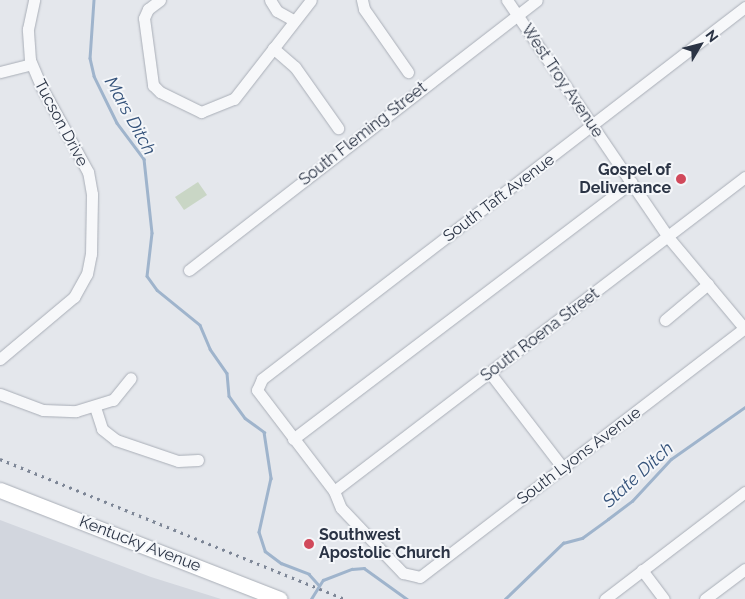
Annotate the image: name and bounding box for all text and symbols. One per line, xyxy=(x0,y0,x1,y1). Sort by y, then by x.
street label: West Troy Avenue xyxy=(517,20,607,142)
north arrow xyxy=(675,20,725,70)
text: N xyxy=(702,27,722,45)
water label: Mars Ditch xyxy=(100,73,160,159)
street label: Tucson Drive xyxy=(30,76,92,170)
street label: South Fleming Street xyxy=(295,78,431,190)
street label: South Taft Avenue xyxy=(439,150,559,246)
place label: Gospel of Deliverance xyxy=(579,160,671,198)
marker: Gospel of Deliverance xyxy=(675,173,687,185)
street label: South Roena Street xyxy=(477,284,603,386)
street label: South Lyons Avenue xyxy=(513,403,645,509)
water label: State Ditch xyxy=(598,438,678,512)
street label: Kentucky Avenue xyxy=(76,512,204,576)
place label: Southwest Apostolic Church xyxy=(319,525,451,563)
marker: Southwest Apostolic Church xyxy=(303,538,315,550)

